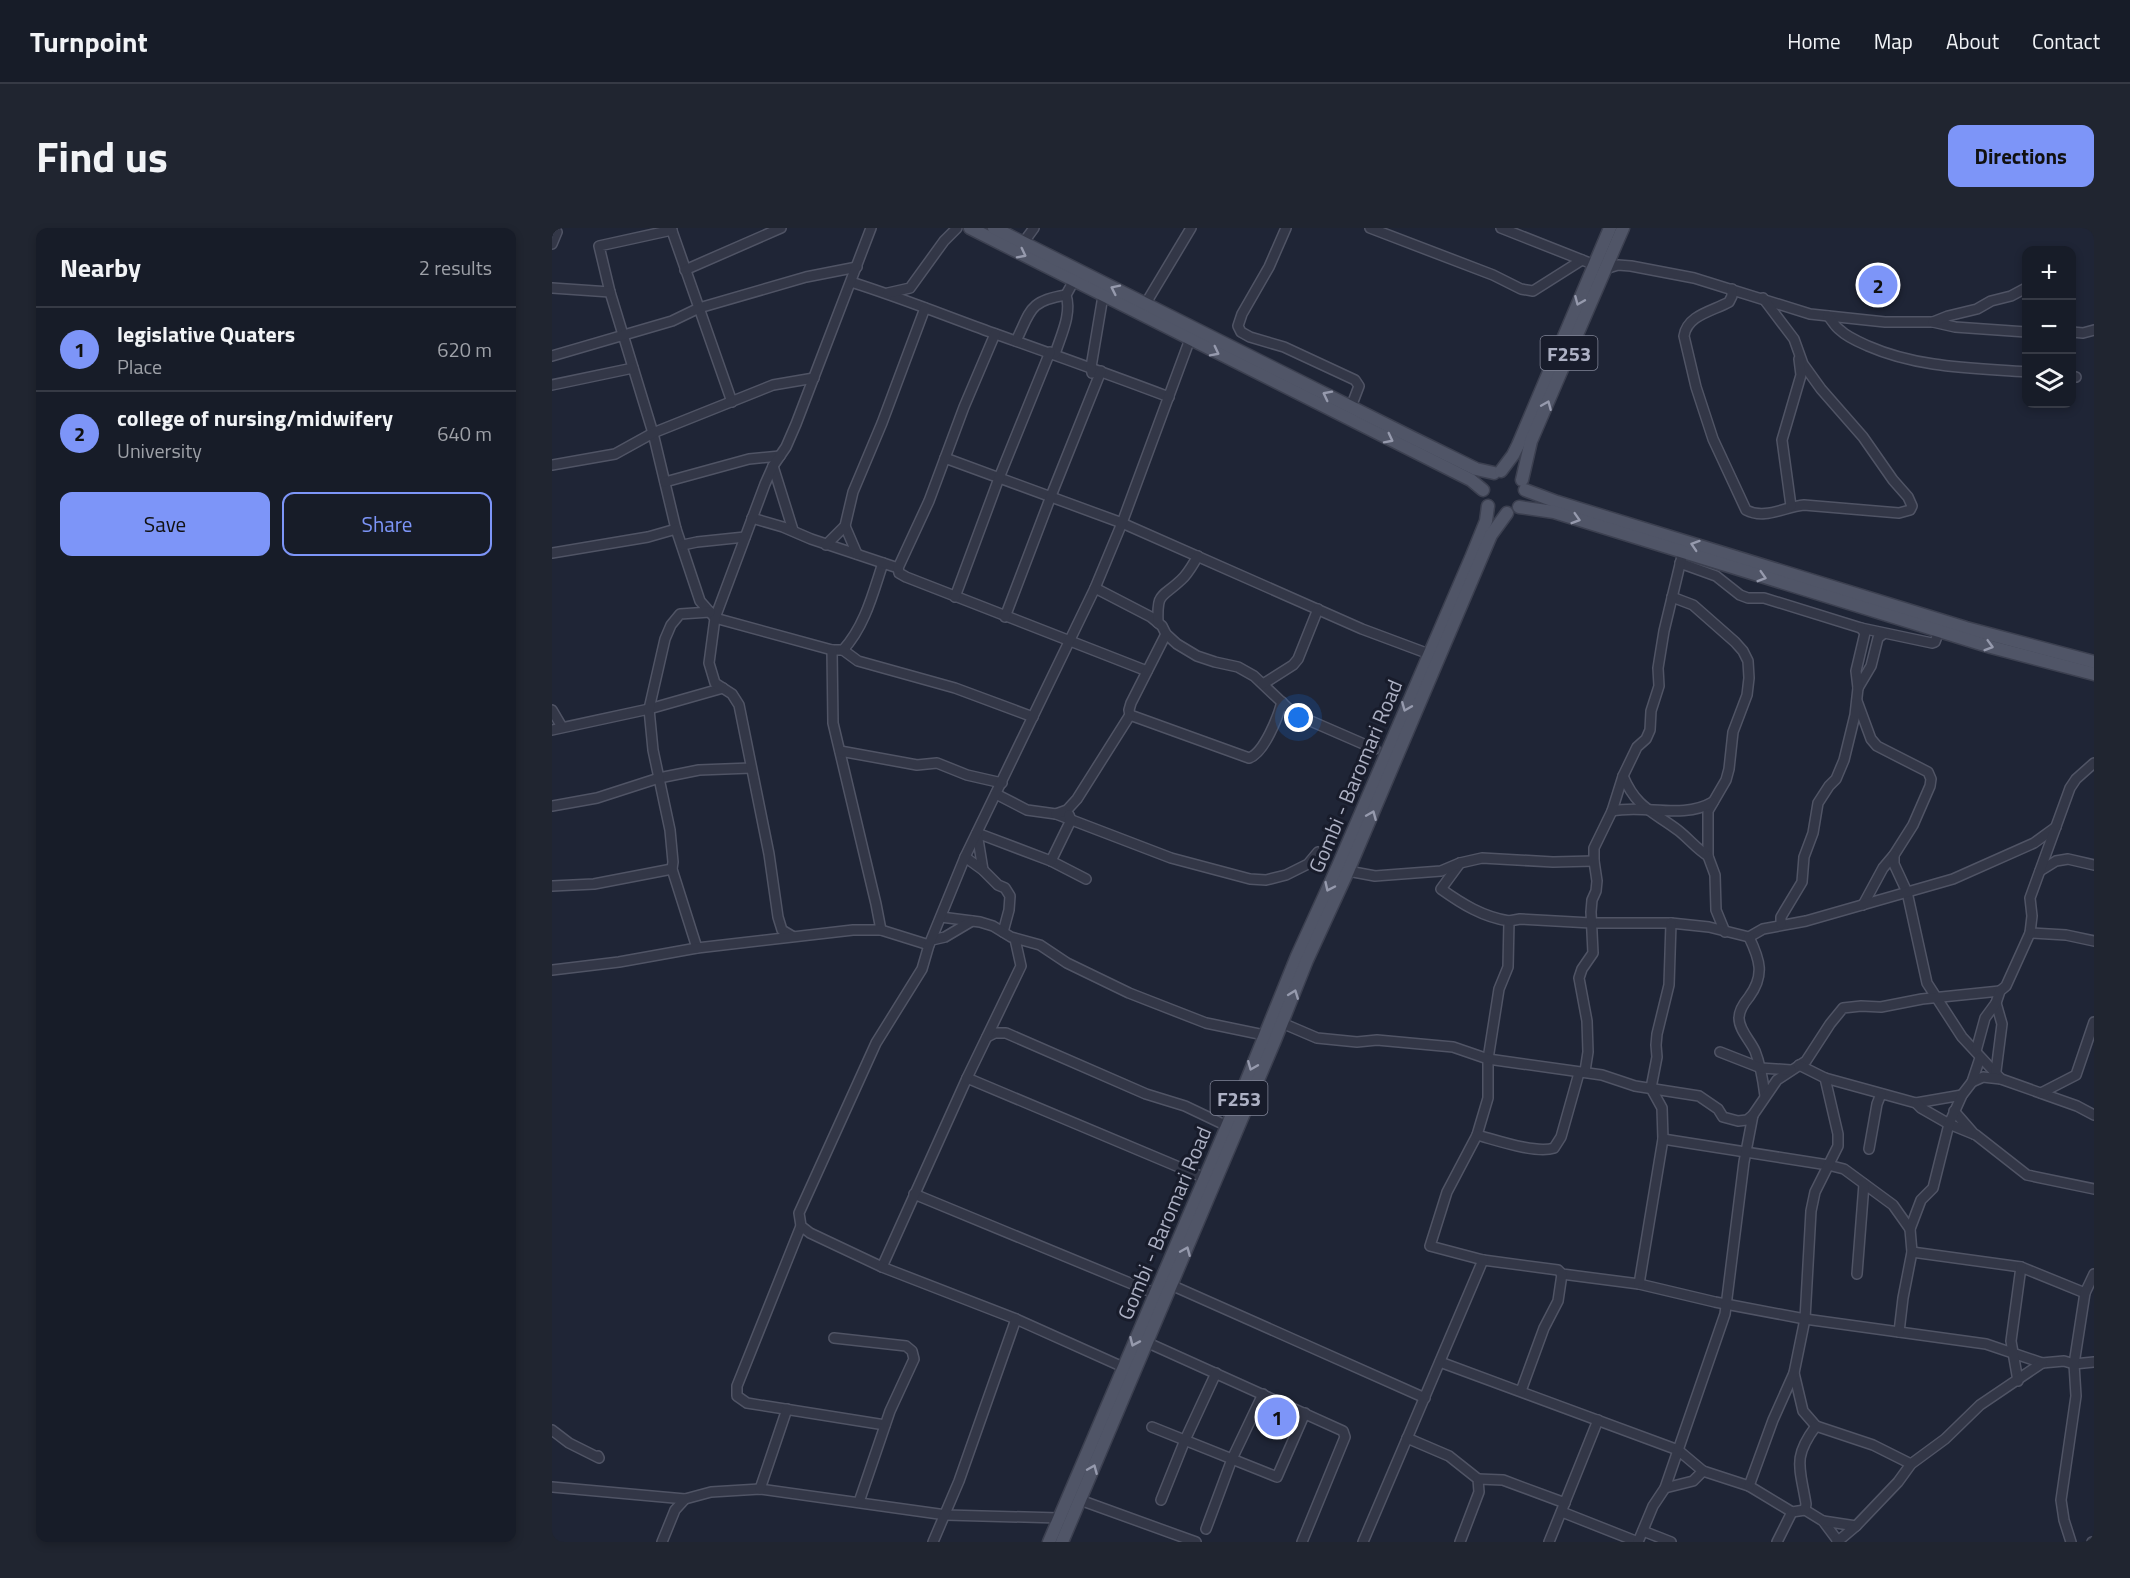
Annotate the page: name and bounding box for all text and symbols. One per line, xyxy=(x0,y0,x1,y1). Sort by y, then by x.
text: Turnpoint xyxy=(30,20,148,63)
text: Home xyxy=(1787,25,1841,57)
text: Map xyxy=(1874,25,1913,57)
text: About xyxy=(1946,25,1999,57)
text: Contact xyxy=(2032,25,2100,57)
text: Find us xyxy=(36,124,168,188)
button: Directions xyxy=(1948,125,2094,187)
map controls xyxy=(2022,246,2076,408)
button: + xyxy=(2022,246,2076,300)
one-way arrow xyxy=(1015,247,1026,259)
text: Nearby xyxy=(60,248,141,287)
text: 2 results xyxy=(419,252,492,283)
pin: 2 xyxy=(1858,262,1898,308)
one-way arrow xyxy=(1111,284,1122,296)
one-way arrow xyxy=(1574,295,1586,306)
button: − xyxy=(2022,300,2076,354)
text: legislative Quaters xyxy=(117,317,295,351)
text: 1 xyxy=(74,334,85,365)
text: 620 m xyxy=(437,334,492,365)
road number: F253 xyxy=(1540,336,1598,370)
one-way arrow xyxy=(1208,344,1219,356)
text: Place xyxy=(117,351,162,382)
button: layers xyxy=(2022,354,2076,408)
one-way arrow xyxy=(1323,391,1334,402)
one-way arrow xyxy=(1540,400,1552,411)
text: college of nursing/midwifery xyxy=(117,401,393,435)
text: 2 xyxy=(74,418,85,449)
text: 640 m xyxy=(437,418,492,449)
one-way arrow xyxy=(1383,432,1393,443)
text: University xyxy=(117,435,202,466)
button: Save xyxy=(60,492,270,556)
button: Share xyxy=(282,492,492,556)
one-way arrow xyxy=(1570,512,1581,525)
one-way arrow xyxy=(1690,540,1701,552)
one-way arrow xyxy=(1756,570,1767,582)
one-way arrow xyxy=(1983,639,1994,651)
street label: Gombi - Baromari Road xyxy=(1300,674,1410,878)
one-way arrow xyxy=(1401,701,1413,712)
your location xyxy=(1284,703,1313,732)
one-way arrow xyxy=(1364,810,1376,821)
one-way arrow xyxy=(1324,880,1336,891)
one-way arrow xyxy=(1287,989,1299,1000)
one-way arrow xyxy=(1247,1060,1259,1071)
road number: F253 xyxy=(1210,1081,1268,1115)
street label: Gombi - Baromari Road xyxy=(1109,1121,1219,1325)
one-way arrow xyxy=(1178,1246,1190,1257)
one-way arrow xyxy=(1130,1335,1142,1346)
pin: 1 xyxy=(1258,1394,1296,1440)
one-way arrow xyxy=(1086,1464,1098,1475)

